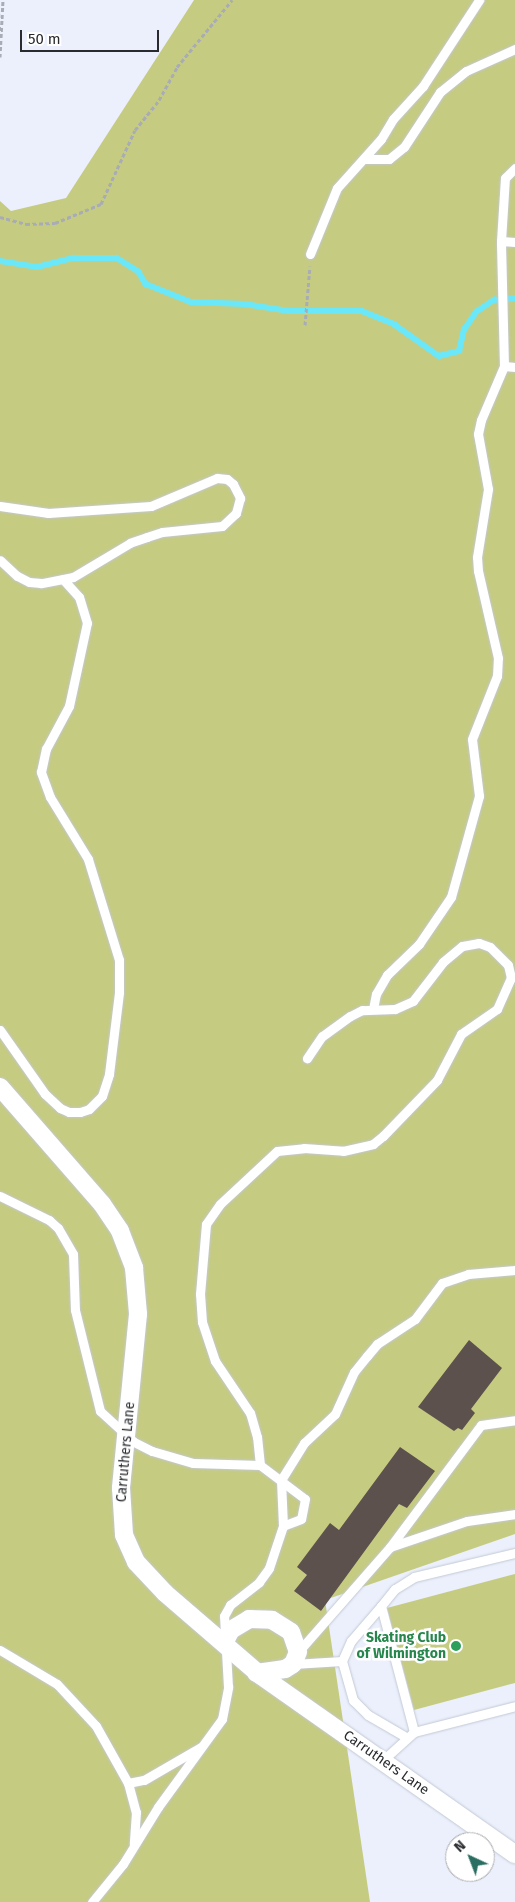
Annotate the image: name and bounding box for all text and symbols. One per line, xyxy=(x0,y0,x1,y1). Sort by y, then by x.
scale bar xyxy=(22,20,161,52)
text: 50 m xyxy=(28,30,61,48)
street label: Carruthers Lane xyxy=(113,1401,139,1503)
place label: Skating Club of Wilmington xyxy=(357,1630,446,1662)
marker: Skating Club of Wilmington xyxy=(450,1640,462,1652)
street label: Carruthers Lane xyxy=(340,1727,432,1799)
north arrow xyxy=(445,1832,495,1882)
text: N xyxy=(451,1837,469,1856)

